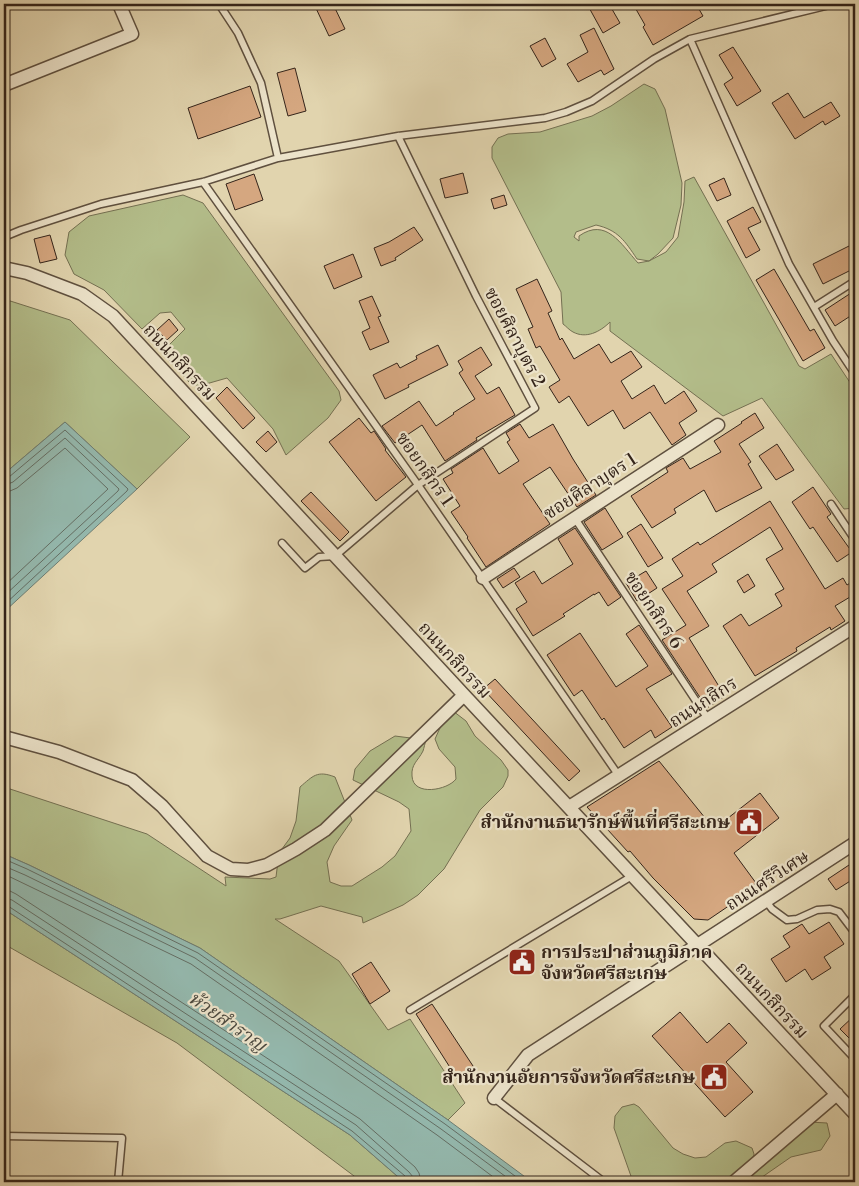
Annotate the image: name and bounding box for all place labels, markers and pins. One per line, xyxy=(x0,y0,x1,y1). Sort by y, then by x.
public building icon: สำนักงานธนารักษ์พื้นที่ศรีสะเกษ xyxy=(734,807,764,837)
place label: สำนักงานธนารักษ์พื้นที่ศรีสะเกษ xyxy=(480,808,730,834)
place label: การประปาส่วนภูมิภาค จังหวัดศรีสะเกษ xyxy=(541,941,713,985)
public building icon: การประปาส่วนภูมิภาค จังหวัดศรีสะเกษ xyxy=(507,947,537,977)
public building icon: สำนักงานอัยการจังหวัดศรีสะเกษ xyxy=(699,1062,729,1092)
place label: สำนักงานอัยการจังหวัดศรีสะเกษ xyxy=(442,1066,695,1089)

